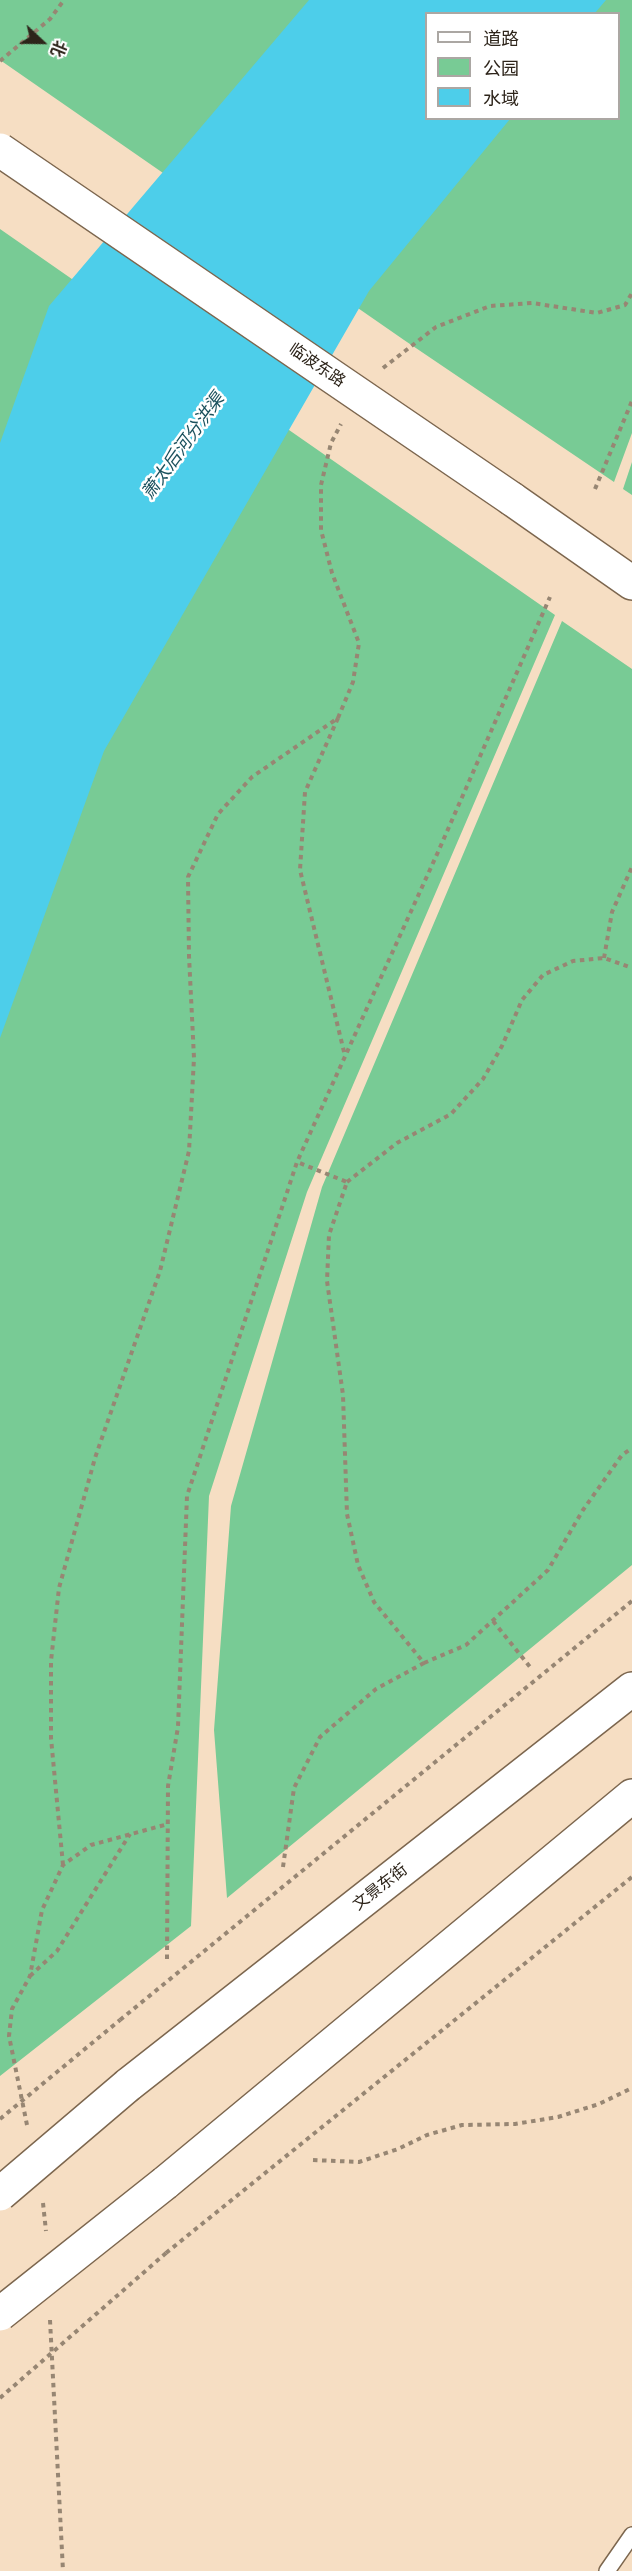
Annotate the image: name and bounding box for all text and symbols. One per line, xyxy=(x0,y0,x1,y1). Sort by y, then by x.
north arrow xyxy=(12,12,72,72)
legend xyxy=(425,12,620,120)
text: 道路 xyxy=(483,28,519,49)
text: 北 xyxy=(47,38,70,60)
text: 公园 xyxy=(483,58,519,79)
text: 水域 xyxy=(483,88,519,109)
street label: 临波东路 xyxy=(285,339,349,391)
water label: 萧太后河分洪渠 xyxy=(137,389,229,503)
street label: 文景东街 xyxy=(349,1860,411,1914)

